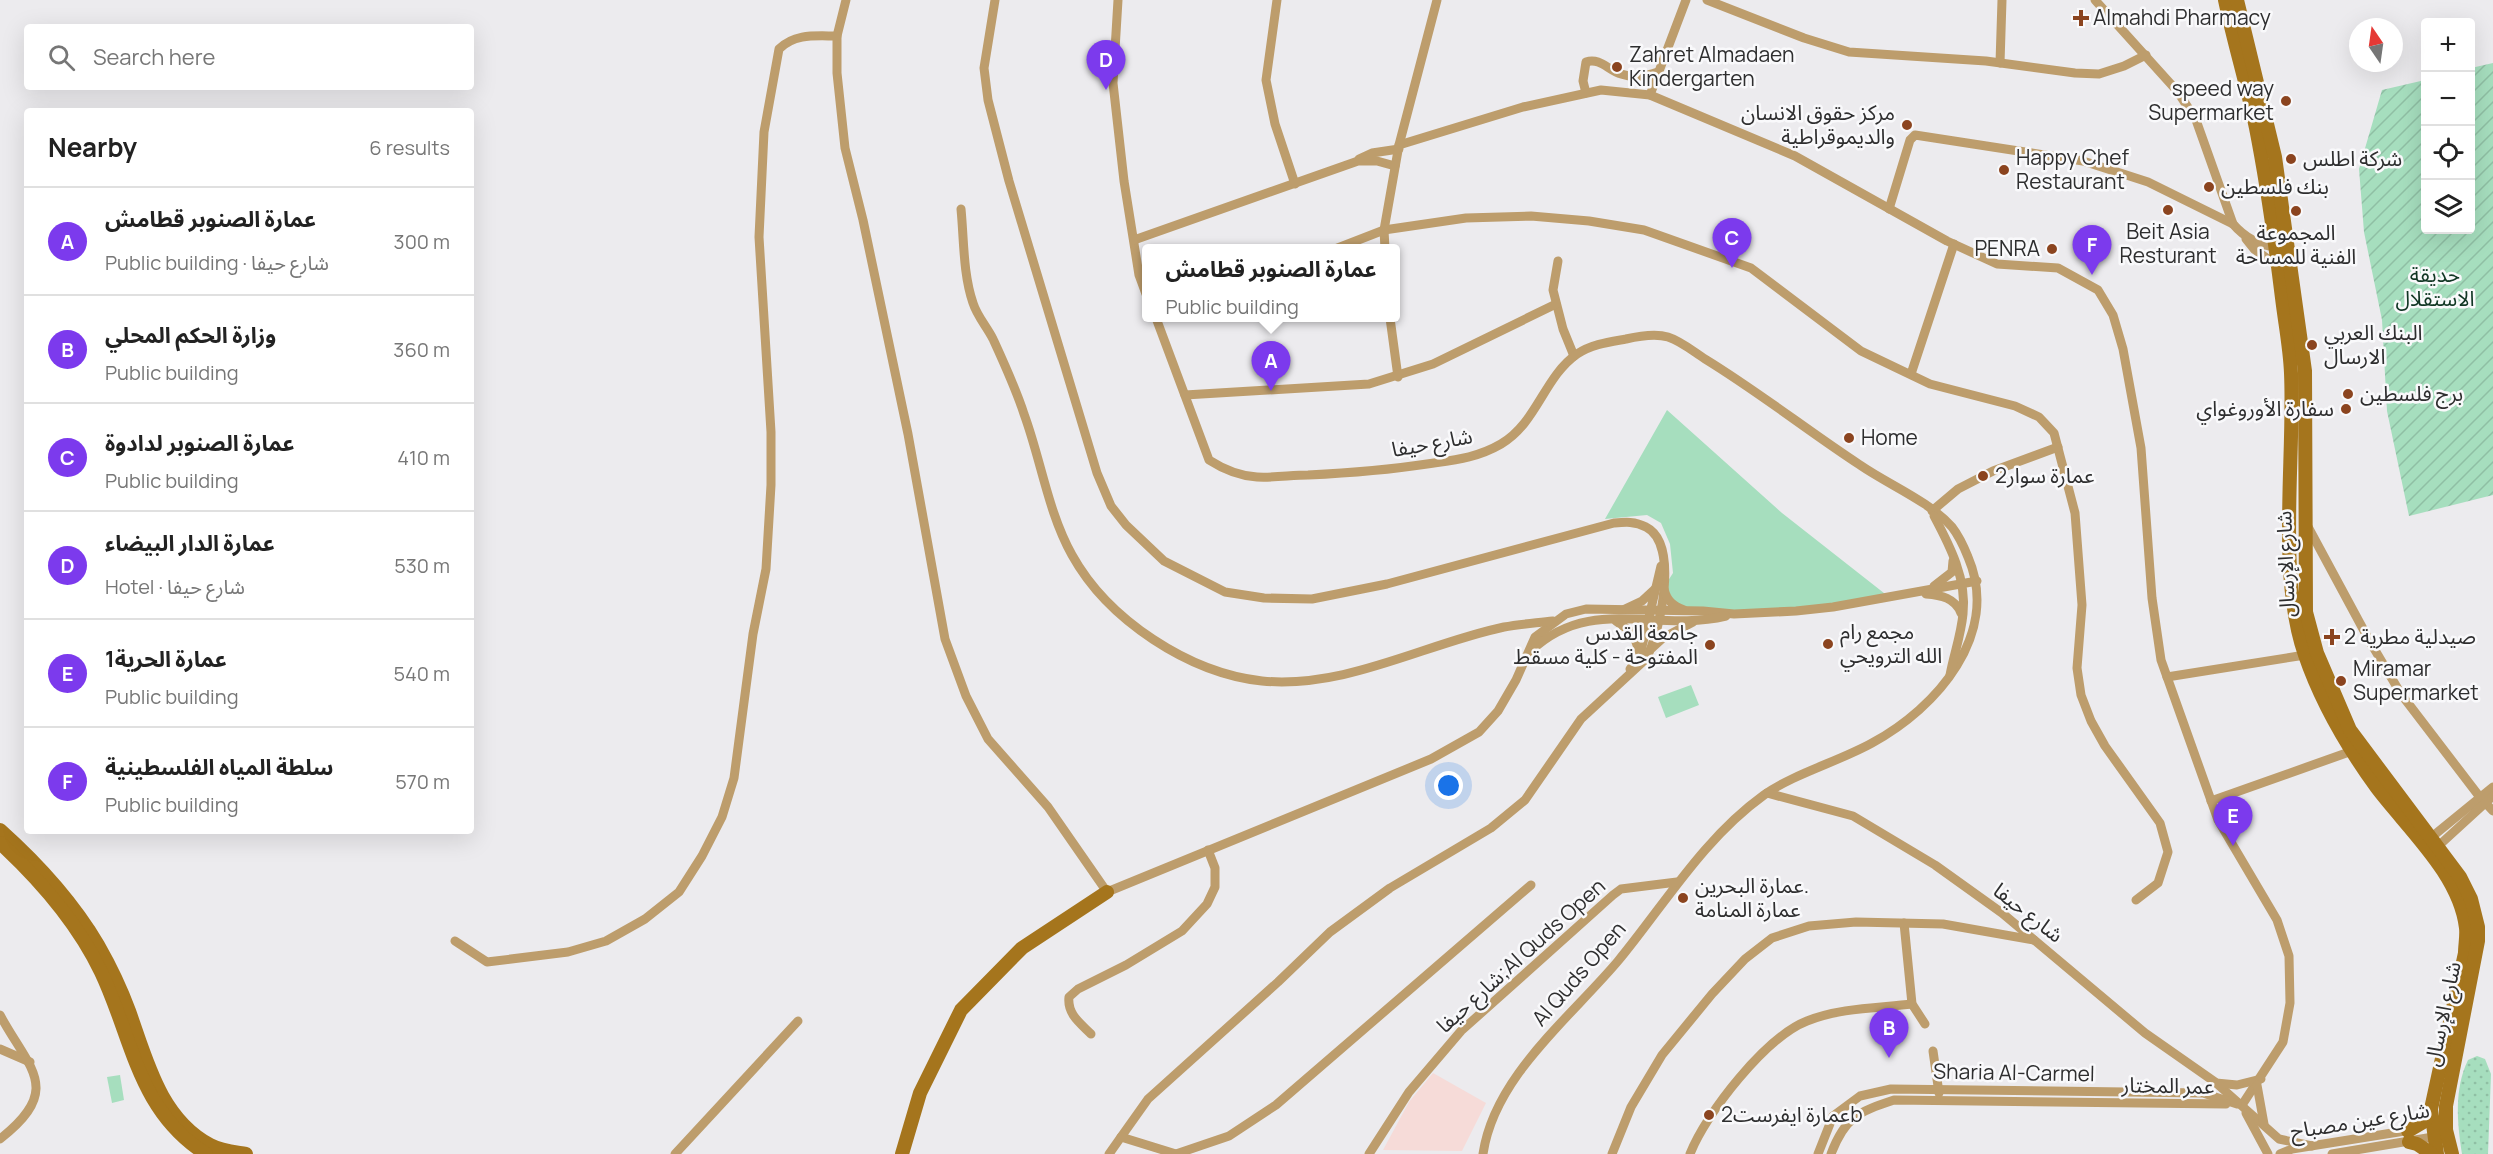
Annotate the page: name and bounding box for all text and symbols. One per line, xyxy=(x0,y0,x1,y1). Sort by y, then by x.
place label: Almahdi Pharmacy xyxy=(2093,3,2271,31)
marker: Almahdi Pharmacy xyxy=(2074,11,2088,25)
north arrow xyxy=(2349,18,2403,72)
map controls xyxy=(2421,18,2475,234)
button: + xyxy=(2421,18,2475,72)
search box xyxy=(24,24,474,90)
pin: D xyxy=(1086,40,1126,90)
place label: Zahret Almadaen Kindergarten xyxy=(1629,40,1795,92)
icon: search xyxy=(45,41,78,74)
text: Search here xyxy=(93,42,215,72)
marker: Zahret Almadaen Kindergarten xyxy=(1610,60,1624,74)
button: − xyxy=(2421,72,2475,126)
place label: speed way Supermarket xyxy=(2148,74,2274,126)
marker: speed way Supermarket xyxy=(2279,94,2293,108)
place label: مركز حقوق الانسان والديموقراطية xyxy=(1741,98,1895,150)
marker: مركز حقوق الانسان والديموقراطية xyxy=(1900,118,1914,132)
button: locate xyxy=(2421,126,2475,180)
text: Nearby xyxy=(48,129,137,165)
text: 6 results xyxy=(369,134,450,161)
place label: Happy Chef Restaurant xyxy=(2016,143,2130,195)
place label: شركة اطلس xyxy=(2303,144,2402,172)
marker: شركة اطلس xyxy=(2284,152,2298,166)
marker: Happy Chef Restaurant xyxy=(1997,163,2011,177)
place label: بنك فلسطين xyxy=(2221,172,2329,200)
marker: بنك فلسطين xyxy=(2202,180,2216,194)
button: layers xyxy=(2421,180,2475,234)
marker: Beit Asia Resturant xyxy=(2161,203,2175,217)
text: عمارة الصنوبر قطامش xyxy=(105,204,316,234)
marker: المجموعة الفنية للمساحة xyxy=(2289,204,2303,218)
place label: Beit Asia Resturant xyxy=(2119,217,2217,269)
pin: C xyxy=(1712,218,1752,268)
place label: المجموعة الفنية للمساحة xyxy=(2236,218,2356,270)
pin: F xyxy=(2072,226,2112,275)
text: A xyxy=(61,228,74,255)
text: 300 m xyxy=(394,228,450,255)
place label: PENRA xyxy=(1974,234,2040,262)
marker: PENRA xyxy=(2045,242,2059,256)
popup xyxy=(1142,244,1400,322)
text: Public building · شارع حيفا xyxy=(105,249,329,276)
text: عمارة الصنوبر قطامش xyxy=(1165,254,1377,284)
park label: حديقة الاستقلال xyxy=(2395,260,2475,312)
text: Public building xyxy=(1165,293,1299,320)
place label: البنك العربي الارسال xyxy=(2324,318,2423,370)
text: وزارة الحكم المحلي xyxy=(105,320,276,350)
text: B xyxy=(61,336,74,363)
text: 360 m xyxy=(393,336,450,363)
marker: البنك العربي الارسال xyxy=(2305,338,2319,352)
pin: A xyxy=(1252,342,1290,391)
text: Public building xyxy=(105,359,239,386)
place label: برج فلسطين xyxy=(2360,379,2463,409)
marker: برج فلسطين xyxy=(2341,387,2355,401)
place label: سفارة الأوروغواي xyxy=(2196,394,2334,425)
marker: سفارة الأوروغواي xyxy=(2339,402,2353,416)
street label: شارع حيفا xyxy=(1389,421,1475,465)
place label: Home xyxy=(1861,423,1918,451)
text: عمارة الصنوبر لدادوة xyxy=(105,428,295,458)
marker: Home xyxy=(1842,431,1856,445)
text: C xyxy=(60,444,75,471)
text: 410 m xyxy=(397,444,450,471)
place label: عمارة سوار2 xyxy=(1995,461,2094,489)
text: Public building xyxy=(105,467,239,494)
marker: عمارة سوار2 xyxy=(1976,469,1990,483)
street label: شارع الإرسال xyxy=(2269,510,2303,618)
text: عمارة الدار البيضاء xyxy=(105,528,275,558)
text: D xyxy=(60,552,75,579)
text: 530 m xyxy=(394,552,450,579)
text: Hotel · شارع حيفا xyxy=(105,573,245,600)
place label: مجمع رام الله الترويحي xyxy=(1840,617,1942,672)
place label: جامعة القدس المفتوحة - كلية مسقط xyxy=(1514,618,1698,670)
place label: صيدلية مطرية 2 xyxy=(2344,622,2476,650)
marker: صيدلية مطرية 2 xyxy=(2325,630,2339,644)
marker: مجمع رام الله الترويحي xyxy=(1821,637,1835,651)
marker: جامعة القدس المفتوحة - كلية مسقط xyxy=(1703,638,1717,652)
text: عمارة الحرية1 xyxy=(105,644,227,674)
place label: Miramar Supermarket xyxy=(2353,654,2479,706)
text: E xyxy=(62,660,73,687)
text: 540 m xyxy=(394,660,450,687)
marker: Miramar Supermarket xyxy=(2334,674,2348,688)
text: Public building xyxy=(105,683,239,710)
text: سلطة المياه الفلسطينية xyxy=(105,752,334,782)
text: F xyxy=(62,768,73,795)
text: 570 m xyxy=(395,768,450,795)
your location xyxy=(1434,771,1463,800)
text: Public building xyxy=(105,791,239,818)
pin: E xyxy=(2214,796,2252,846)
place label: عمارة البحرين. عمارة المنامة xyxy=(1695,871,1809,923)
street label: شارع حيفا;Al Quds Open xyxy=(1432,874,1610,1038)
street label: شارع حيفا xyxy=(1987,876,2069,950)
marker: عمارة البحرين. عمارة المنامة xyxy=(1676,891,1690,905)
street label: Al Quds Open xyxy=(1527,917,1631,1031)
street label: شارع الإرسال xyxy=(2417,959,2469,1069)
pin: B xyxy=(1870,1008,1908,1058)
street label: Sharia Al-Carmel xyxy=(1933,1057,2095,1087)
street label: عمر المختار xyxy=(2120,1070,2215,1100)
street label: شارع عين مصباح xyxy=(2288,1095,2432,1147)
place label: عمارة ايفرست2b xyxy=(1721,1100,1863,1128)
marker: عمارة ايفرست2b xyxy=(1702,1108,1716,1122)

